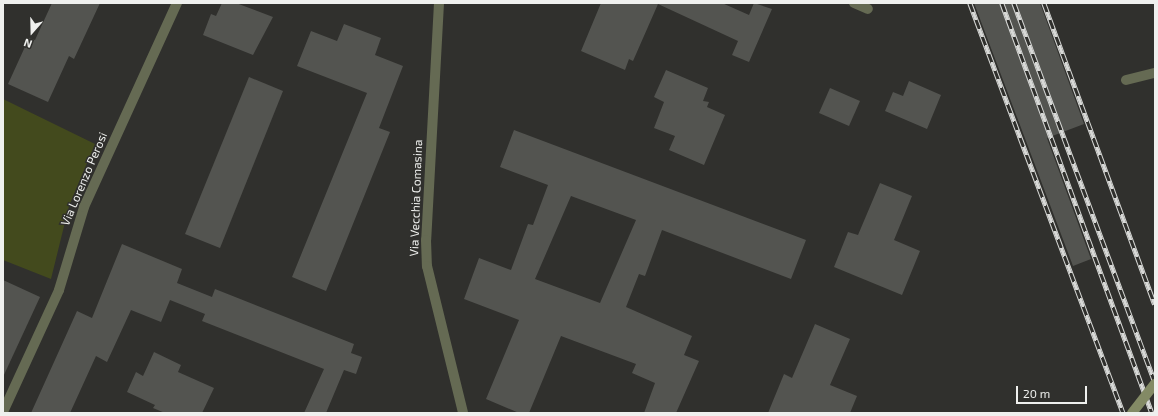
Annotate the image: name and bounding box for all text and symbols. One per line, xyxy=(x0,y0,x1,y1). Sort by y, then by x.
north arrow xyxy=(12,12,52,52)
text: N xyxy=(22,36,34,51)
street label: Via Lorenzo Perosi xyxy=(58,130,110,228)
street label: Via Vecchia Comasina xyxy=(407,139,425,257)
scale bar xyxy=(1018,378,1089,404)
text: 20 m xyxy=(1023,386,1050,400)

